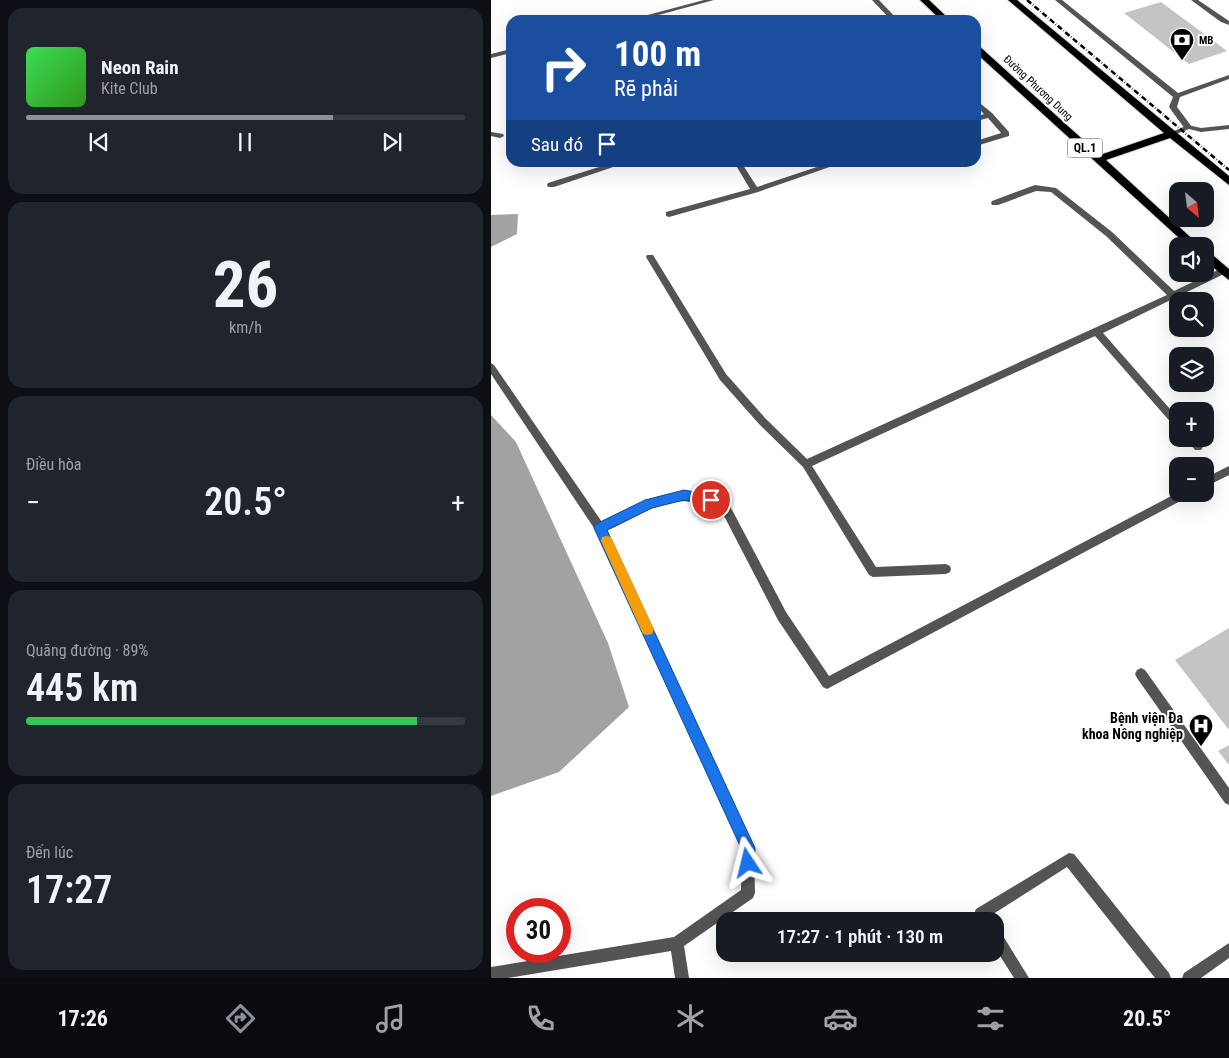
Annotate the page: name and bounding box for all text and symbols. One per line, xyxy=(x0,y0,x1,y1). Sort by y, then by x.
bank icon: MB xyxy=(1169,27,1195,61)
text: 100 m xyxy=(614,34,701,75)
place label: MB xyxy=(1199,34,1214,47)
icon: right xyxy=(531,35,596,100)
street label: Đường Phương Dung xyxy=(1001,53,1075,123)
text: Neon Rain xyxy=(101,56,179,79)
text: Rẽ phải xyxy=(614,76,678,101)
text: Kite Club xyxy=(101,79,158,98)
icon: previous xyxy=(85,128,113,156)
icon: pause xyxy=(231,128,259,156)
icon: next xyxy=(378,128,406,156)
icon: arrive xyxy=(593,130,621,158)
text: Sau đó xyxy=(531,133,583,156)
road number: QL.1 xyxy=(1067,138,1103,158)
north arrow xyxy=(1169,182,1213,228)
map controls xyxy=(1169,182,1214,502)
button: sound xyxy=(1169,237,1214,282)
text: 26 xyxy=(213,247,278,323)
button: search xyxy=(1169,292,1214,337)
text: km/h xyxy=(229,318,262,337)
button: layers xyxy=(1169,347,1214,392)
button: + xyxy=(1169,402,1214,447)
text: Điều hòa xyxy=(26,455,81,474)
button: − xyxy=(1169,457,1214,502)
pin xyxy=(690,479,732,521)
text: 20.5° xyxy=(204,480,287,524)
text: − xyxy=(26,486,40,519)
text: + xyxy=(451,486,465,519)
icon: arrive xyxy=(697,486,725,514)
text: Quãng đường · 89% xyxy=(26,641,148,660)
text: 445 km xyxy=(26,666,138,710)
place label: Bệnh viện Đa khoa Nông nghiệp xyxy=(1082,710,1183,742)
hospital icon: Bệnh viện Đa khoa Nông nghiệp xyxy=(1188,713,1214,747)
position arrow xyxy=(721,836,773,888)
text: Đến lúc xyxy=(26,843,73,862)
text: 17:27 xyxy=(26,868,112,912)
speed limit sign: 30 xyxy=(506,898,571,963)
text: 17:27 · 1 phút · 130 m xyxy=(777,925,943,948)
icon: directions xyxy=(223,1001,258,1036)
icon: music xyxy=(373,1001,408,1036)
icon: phone xyxy=(523,1001,558,1036)
icon: climate xyxy=(673,1001,708,1036)
icon: car xyxy=(823,1001,858,1036)
icon: filters xyxy=(973,1001,1008,1036)
text: 17:26 xyxy=(58,1006,108,1031)
text: 20.5° xyxy=(1123,1006,1171,1031)

